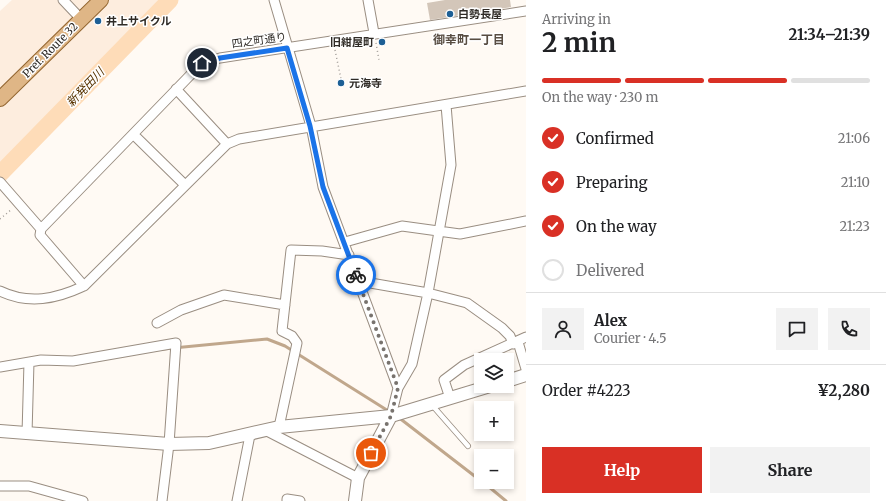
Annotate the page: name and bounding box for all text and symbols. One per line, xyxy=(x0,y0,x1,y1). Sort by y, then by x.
place label: 白勢長屋 xyxy=(458,7,502,21)
marker: 白勢長屋 xyxy=(445,9,455,19)
text: Arriving in xyxy=(542,11,611,28)
place label: 井上サイクル xyxy=(106,14,171,28)
marker: 井上サイクル xyxy=(93,16,103,26)
street label: Pref. Route 32 xyxy=(19,19,81,81)
text: 21:34–21:39 xyxy=(789,25,870,44)
text: 2 min xyxy=(542,26,616,59)
street label: 四之町通り xyxy=(231,29,287,51)
district label: 御幸町一丁目 xyxy=(433,32,505,47)
place label: 旧紺屋町 xyxy=(330,35,374,49)
marker: 旧紺屋町 xyxy=(377,37,387,47)
pin xyxy=(185,46,219,80)
icon: home xyxy=(191,52,213,74)
water label: 新発田川 xyxy=(63,63,108,109)
place label: 元海寺 xyxy=(349,76,382,90)
marker: 元海寺 xyxy=(336,78,346,88)
text: On the way · 230 m xyxy=(542,89,658,106)
icon: check xyxy=(542,127,564,149)
text: Confirmed xyxy=(576,129,654,148)
text: 21:06 xyxy=(838,130,870,147)
icon: check xyxy=(542,171,564,193)
text: Preparing xyxy=(576,173,648,192)
text: 21:10 xyxy=(841,174,870,191)
icon: check xyxy=(542,215,564,237)
text: On the way xyxy=(576,217,657,236)
text: 21:23 xyxy=(839,218,870,235)
courier xyxy=(336,255,376,295)
text: Delivered xyxy=(576,261,644,280)
icon: bike xyxy=(345,264,367,286)
button: person xyxy=(542,308,584,350)
button: chat xyxy=(776,308,818,350)
button: phone xyxy=(828,308,870,350)
text: Alex xyxy=(594,311,627,330)
text: Courier · 4.5 xyxy=(594,330,667,347)
map controls xyxy=(474,353,514,489)
button: layers xyxy=(474,353,514,393)
text: Order #4223 xyxy=(542,381,631,400)
text: ¥2,280 xyxy=(817,381,870,400)
button: + xyxy=(474,401,514,441)
pin xyxy=(354,436,388,470)
icon: bag xyxy=(360,442,382,464)
button: Help xyxy=(542,447,702,493)
button: Share xyxy=(710,447,870,493)
button: − xyxy=(474,449,514,489)

